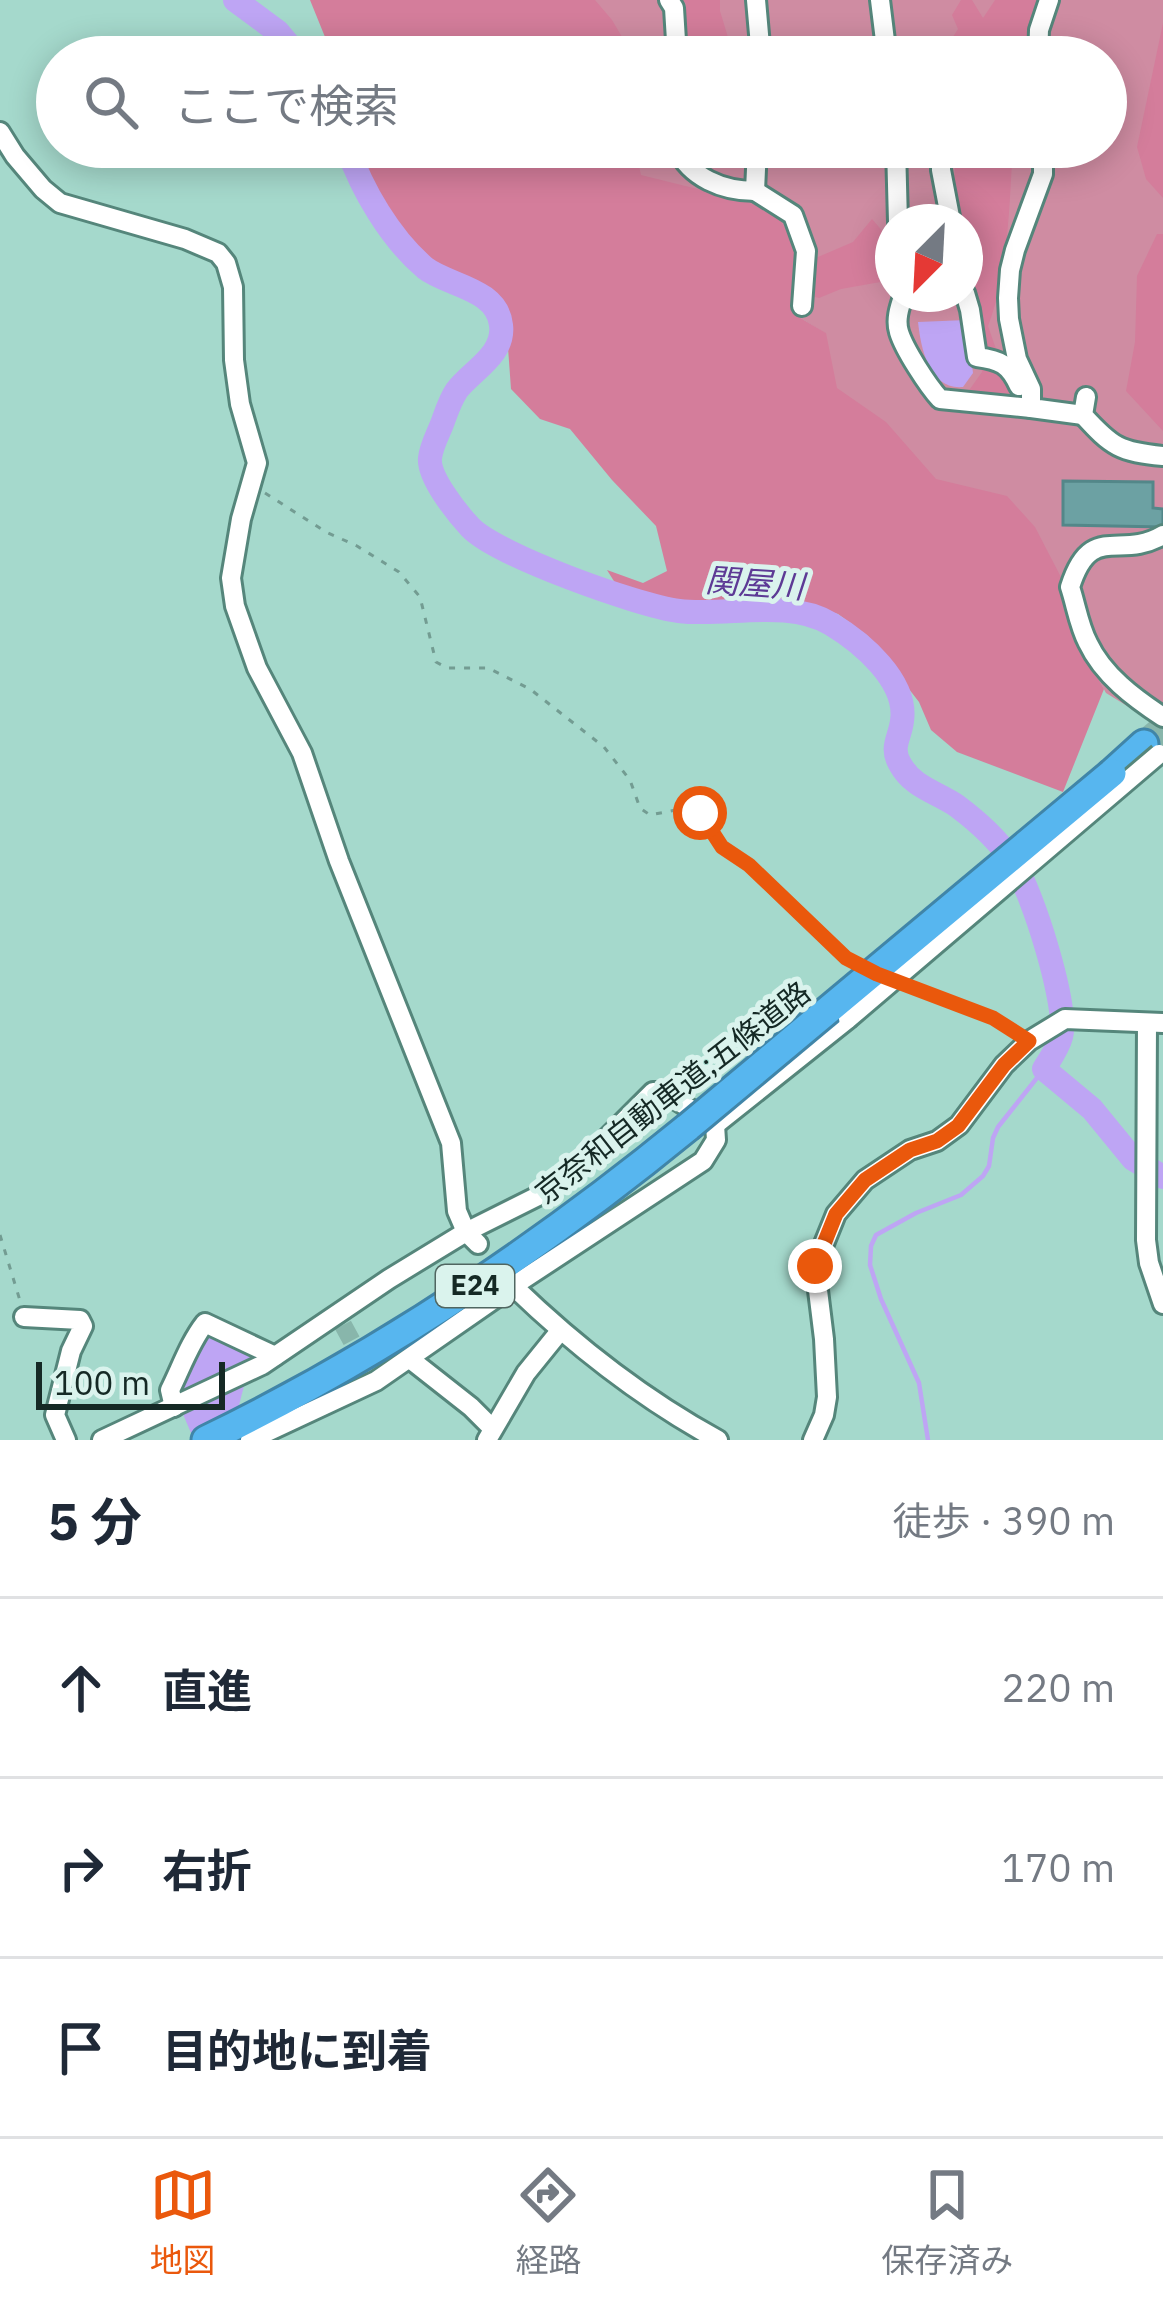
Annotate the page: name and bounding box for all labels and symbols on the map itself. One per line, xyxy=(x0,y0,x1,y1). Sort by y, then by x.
north arrow xyxy=(875,204,983,312)
water label: 関屋川 xyxy=(704,558,809,608)
route start xyxy=(673,786,727,840)
street label: 京奈和自動車道;五條道路 xyxy=(527,972,818,1211)
route end xyxy=(788,1239,842,1293)
road number: E24 xyxy=(436,1265,514,1307)
scale bar xyxy=(36,1356,225,1409)

